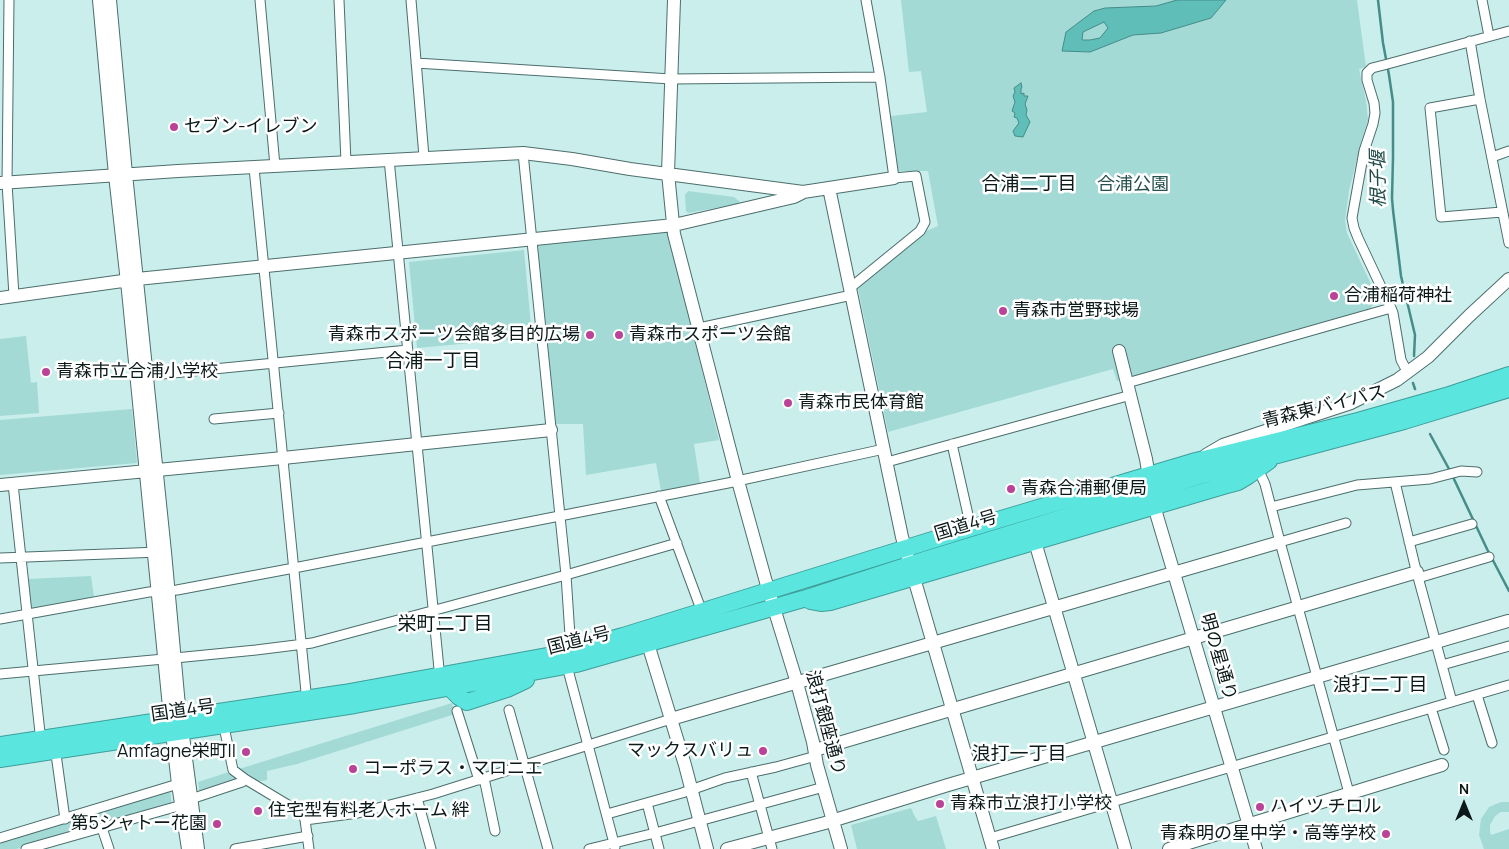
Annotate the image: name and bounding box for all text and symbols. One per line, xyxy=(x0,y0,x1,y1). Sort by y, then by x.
place label: セブン-イレブン xyxy=(184,116,318,138)
marker: セブン-イレブン xyxy=(168,121,180,133)
water label: 根子堰 xyxy=(1367,150,1391,208)
district label: 合浦二丁目 xyxy=(982,174,1076,196)
park label: 合浦公園 xyxy=(1097,174,1169,196)
place label: 合浦稲荷神社 xyxy=(1344,285,1452,307)
marker: 合浦稲荷神社 xyxy=(1328,290,1340,302)
place label: 青森市営野球場 xyxy=(1013,300,1139,322)
marker: 青森市営野球場 xyxy=(997,305,1009,317)
place label: 青森市スポーツ会館多目的広場 xyxy=(328,324,580,346)
place label: 青森市スポーツ会館 xyxy=(629,324,791,346)
marker: 青森市スポーツ会館多目的広場 xyxy=(584,329,596,341)
marker: 青森市スポーツ会館 xyxy=(613,329,625,341)
district label: 合浦一丁目 xyxy=(386,351,480,373)
place label: 青森市立合浦小学校 xyxy=(56,361,218,383)
marker: 青森市立合浦小学校 xyxy=(40,366,52,378)
street label: 青森東バイパス xyxy=(1260,381,1388,433)
place label: 青森市民体育館 xyxy=(798,392,924,414)
marker: 青森市民体育館 xyxy=(782,397,794,409)
place label: 青森合浦郵便局 xyxy=(1021,478,1147,500)
marker: 青森合浦郵便局 xyxy=(1005,483,1017,495)
street label: 国道4号 xyxy=(932,506,1000,546)
street label: 明の星通り xyxy=(1195,611,1241,703)
district label: 栄町二丁目 xyxy=(398,614,492,636)
street label: 国道4号 xyxy=(545,623,613,659)
street label: 浪打銀座通り xyxy=(801,668,849,778)
district label: 浪打二丁目 xyxy=(1333,675,1427,697)
street label: 国道4号 xyxy=(150,696,216,726)
place label: マックスバリュ xyxy=(627,740,753,762)
place label: Amfagne栄町II xyxy=(117,741,236,763)
district label: 浪打一丁目 xyxy=(972,744,1066,766)
marker: マックスバリュ xyxy=(757,745,769,757)
marker: Amfagne栄町II xyxy=(240,746,252,758)
place label: コーポラス・マロニエ xyxy=(363,758,543,780)
marker: コーポラス・マロニエ xyxy=(347,763,359,775)
north arrow xyxy=(1439,779,1489,829)
text: N xyxy=(1459,779,1469,798)
place label: 青森市立浪打小学校 xyxy=(950,793,1112,815)
place label: ハイツ チロル xyxy=(1270,796,1382,818)
marker: 青森市立浪打小学校 xyxy=(934,798,946,810)
place label: 住宅型有料老人ホーム 絆 xyxy=(268,800,470,822)
marker: ハイツ チロル xyxy=(1254,801,1266,813)
marker: 住宅型有料老人ホーム 絆 xyxy=(252,805,264,817)
place label: 第5シャトー花園 xyxy=(71,813,207,835)
marker: 第5シャトー花園 xyxy=(211,818,223,830)
place label: 青森明の星中学・高等学校 xyxy=(1160,823,1376,845)
marker: 青森明の星中学・高等学校 xyxy=(1380,828,1392,840)

